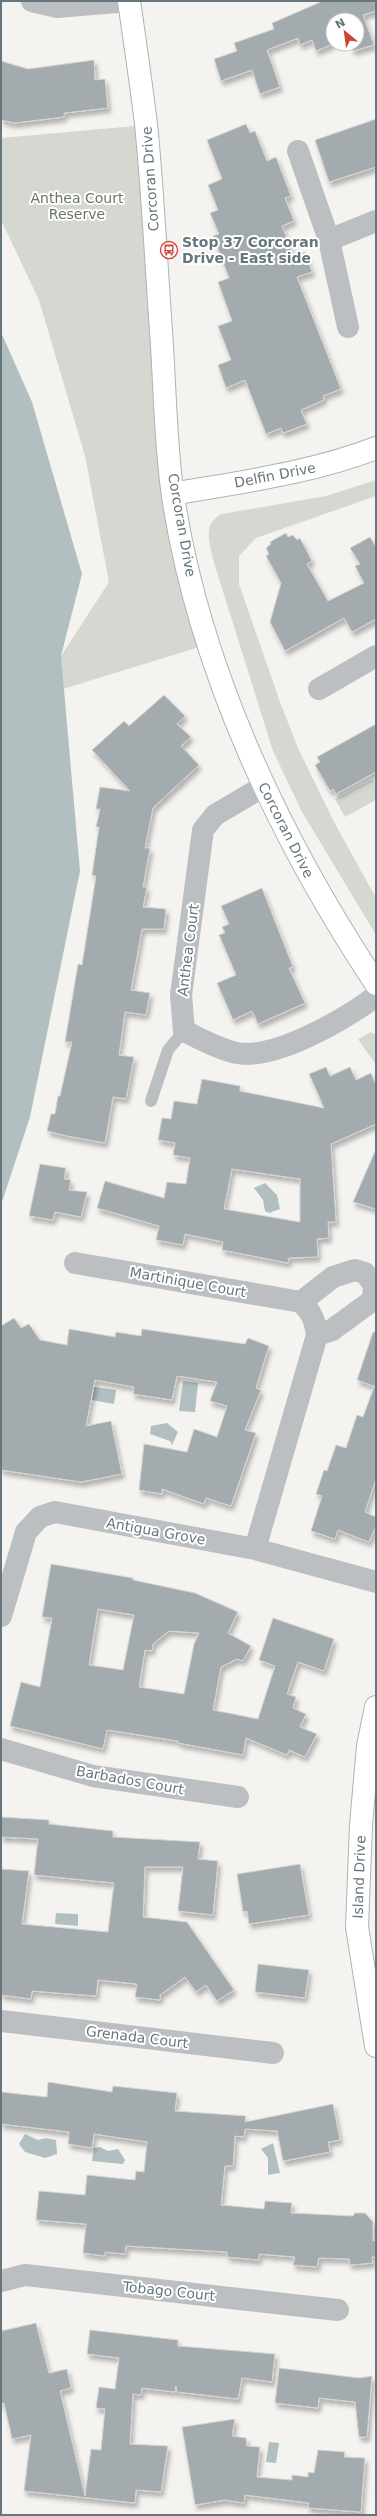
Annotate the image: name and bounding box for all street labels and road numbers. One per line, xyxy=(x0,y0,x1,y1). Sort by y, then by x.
street label: Corcoran Drive xyxy=(138,126,162,232)
street label: Delfin Drive xyxy=(233,459,317,491)
street label: Corcoran Drive xyxy=(165,472,199,578)
street label: Corcoran Drive xyxy=(255,780,317,880)
street label: Anthea Court xyxy=(174,902,202,997)
street label: Martinique Court xyxy=(129,1264,248,1300)
street label: Antigua Grove xyxy=(105,1514,207,1548)
street label: Barbados Court xyxy=(75,1763,186,1797)
street label: Island Drive xyxy=(350,1835,368,1919)
street label: Grenada Court xyxy=(85,2023,189,2051)
street label: Tobago Court xyxy=(121,2278,216,2304)

